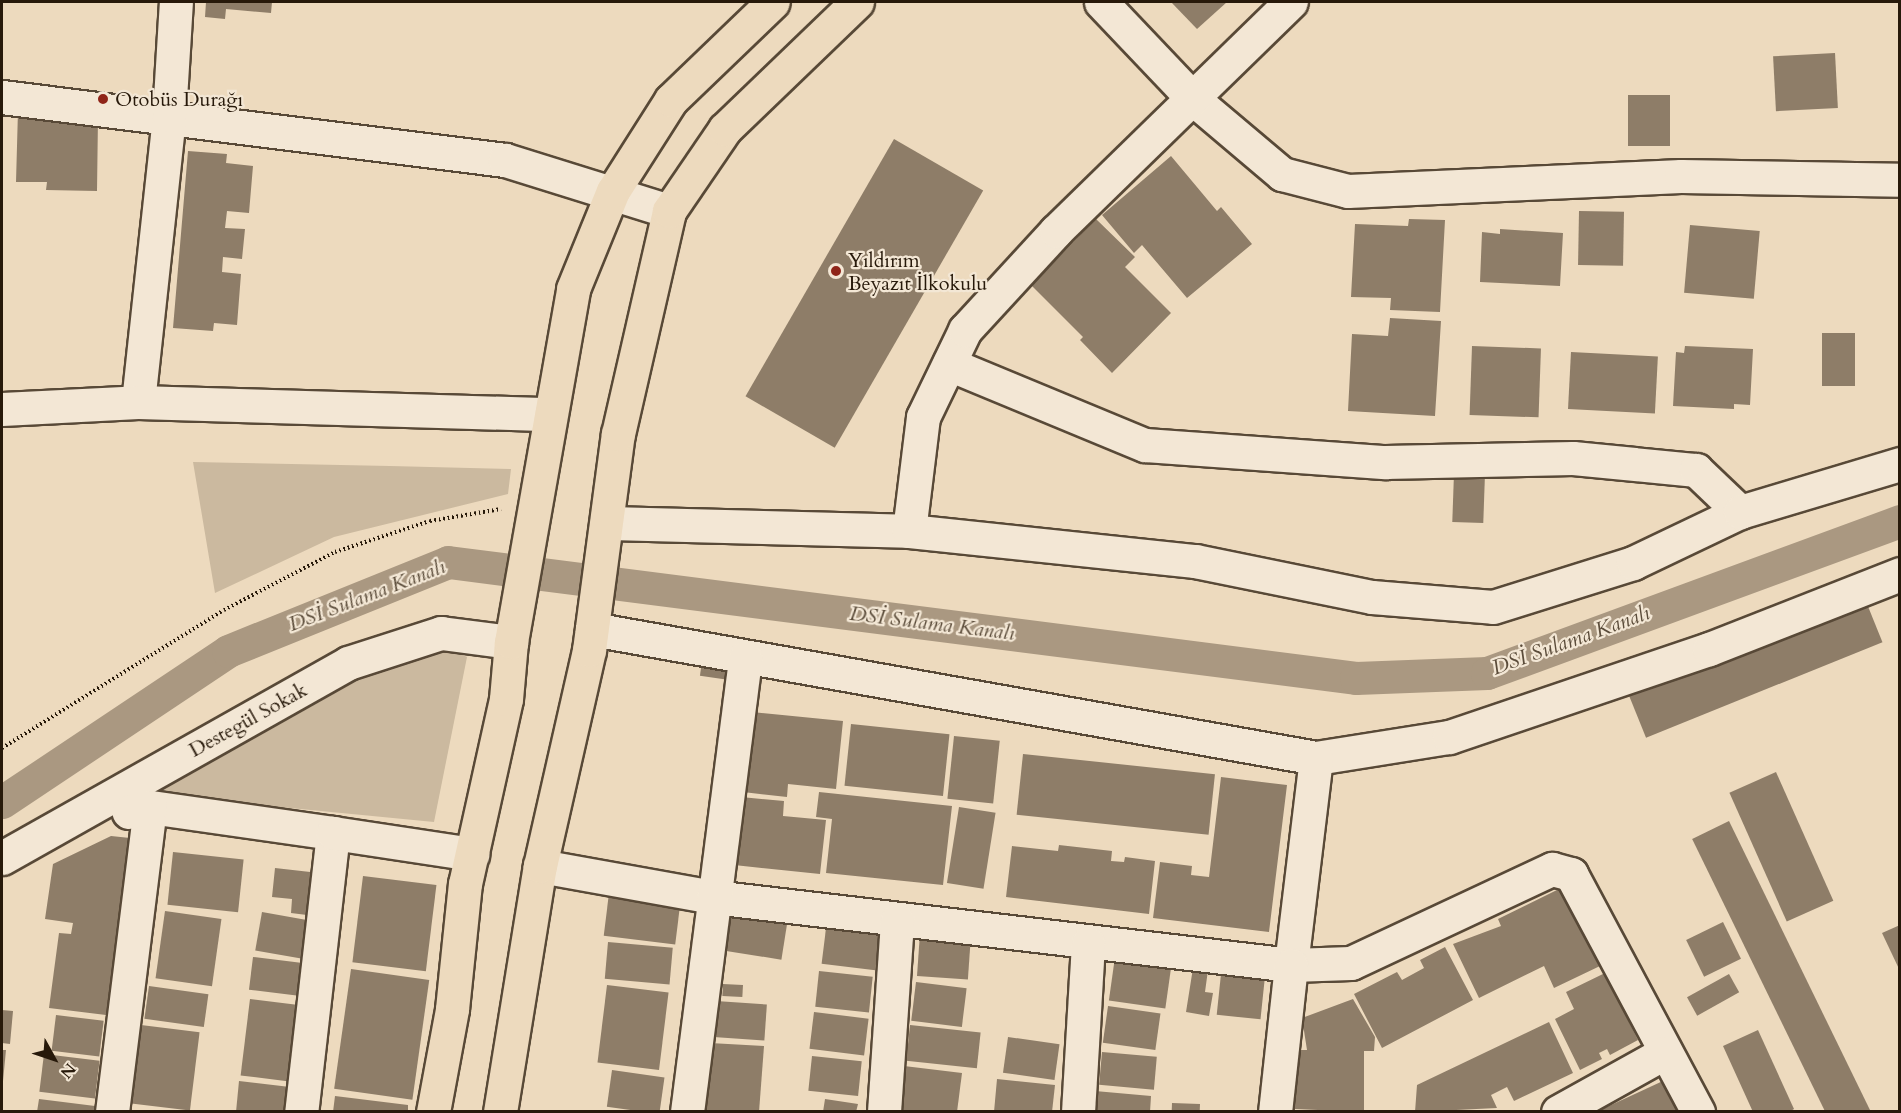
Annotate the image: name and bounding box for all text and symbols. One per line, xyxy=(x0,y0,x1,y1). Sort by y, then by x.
place label: Otobüs Durağı xyxy=(115,87,243,111)
marker: Otobüs Durağı xyxy=(96,92,110,106)
place label: Yıldırım Beyazıt İlkokulu xyxy=(848,248,987,295)
marker: Yıldırım Beyazıt İlkokulu xyxy=(829,264,843,278)
water label: DSİ Sulama Kanalı xyxy=(285,554,449,638)
water label: DSİ Sulama Kanalı xyxy=(848,601,1016,647)
water label: DSİ Sulama Kanalı xyxy=(1489,601,1653,681)
street label: Destegül Sokak xyxy=(185,678,311,762)
north arrow xyxy=(24,1029,84,1089)
text: N xyxy=(55,1058,81,1083)

